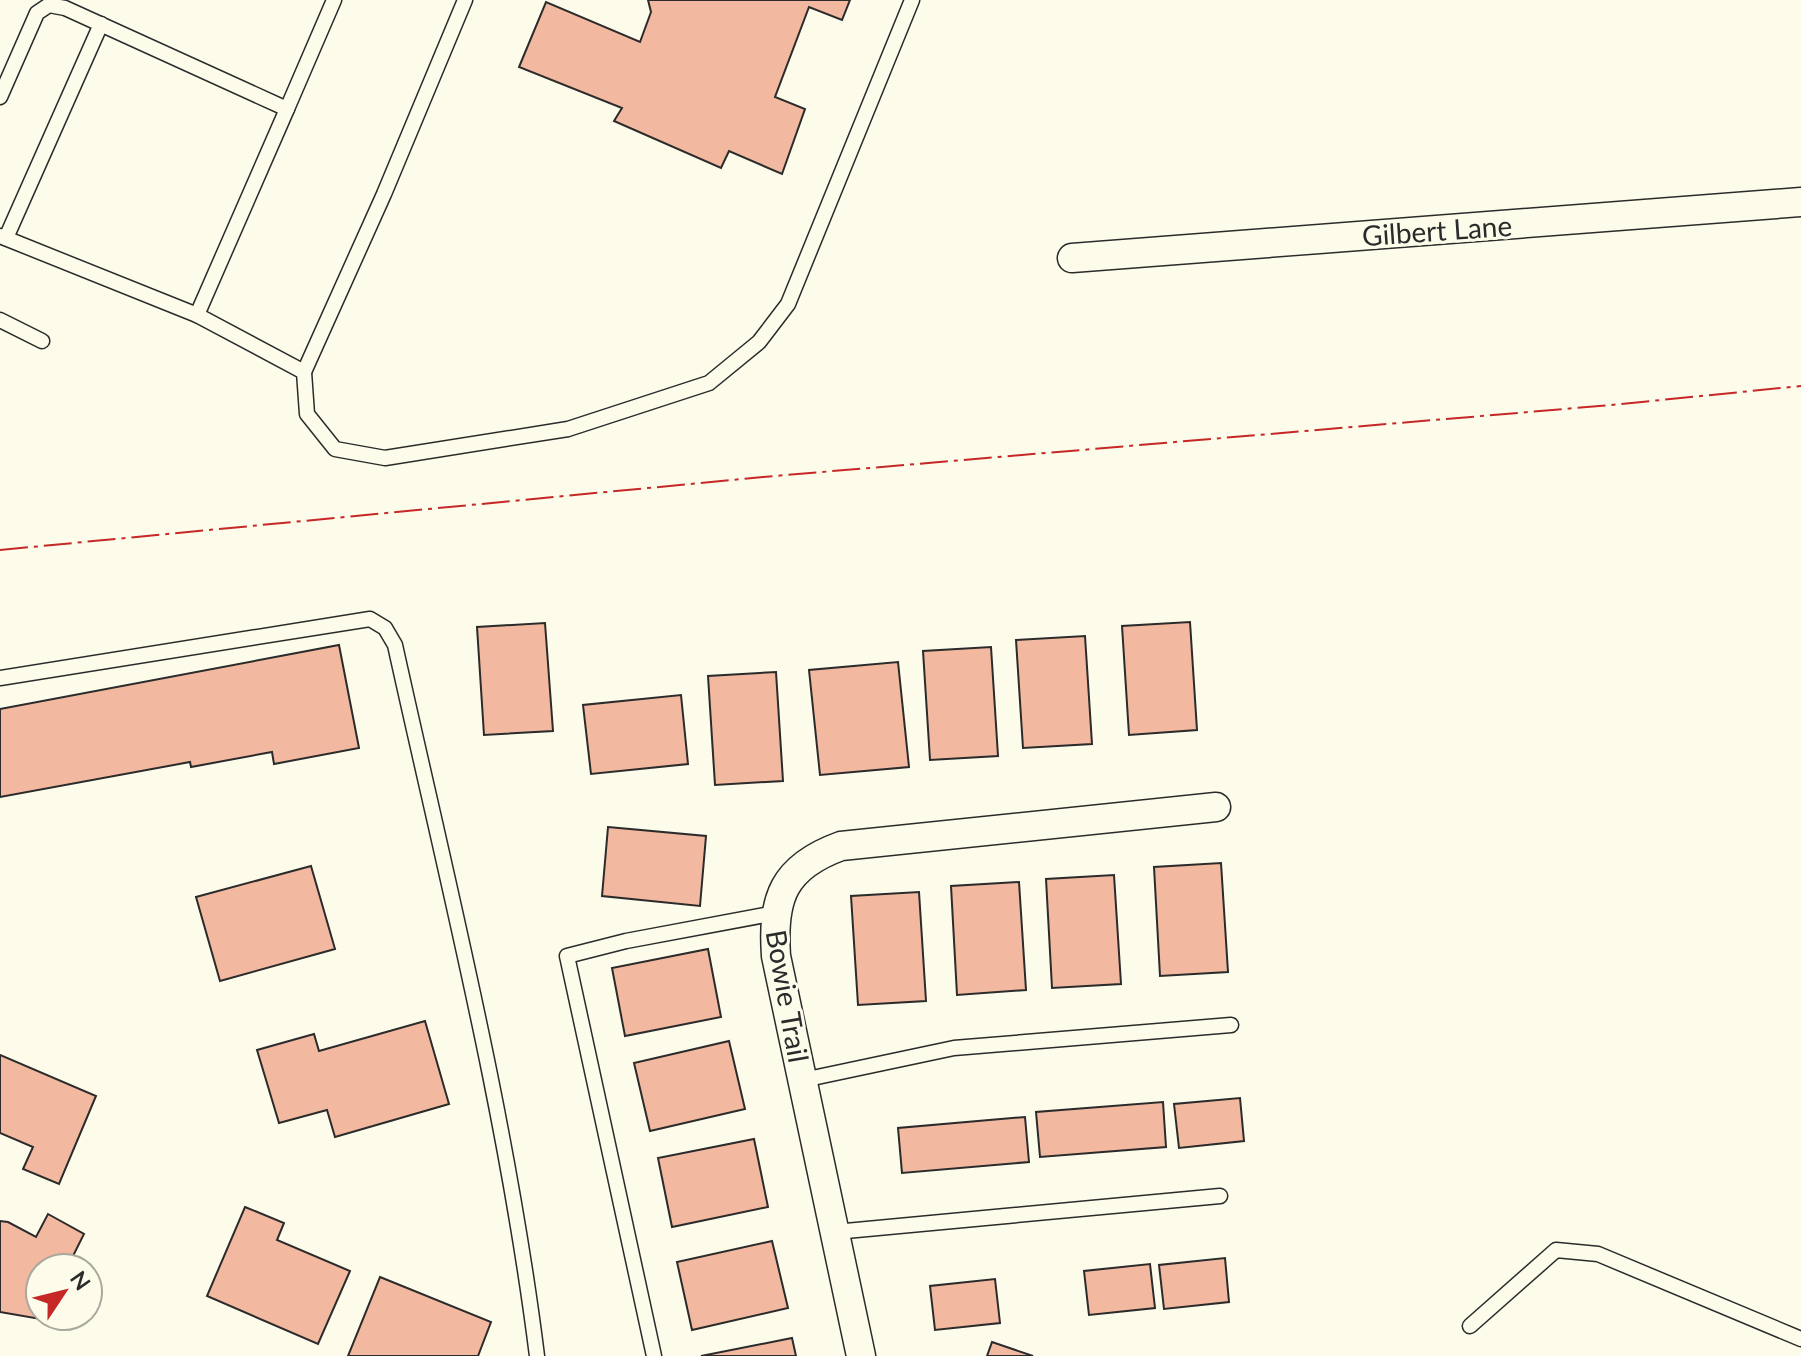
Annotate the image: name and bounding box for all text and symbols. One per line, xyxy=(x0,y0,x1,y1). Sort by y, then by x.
street label: Gilbert Lane xyxy=(1361,208,1513,252)
street label: Bowie Trail xyxy=(760,927,816,1065)
north arrow xyxy=(24,1252,104,1332)
text: N xyxy=(65,1266,97,1295)

